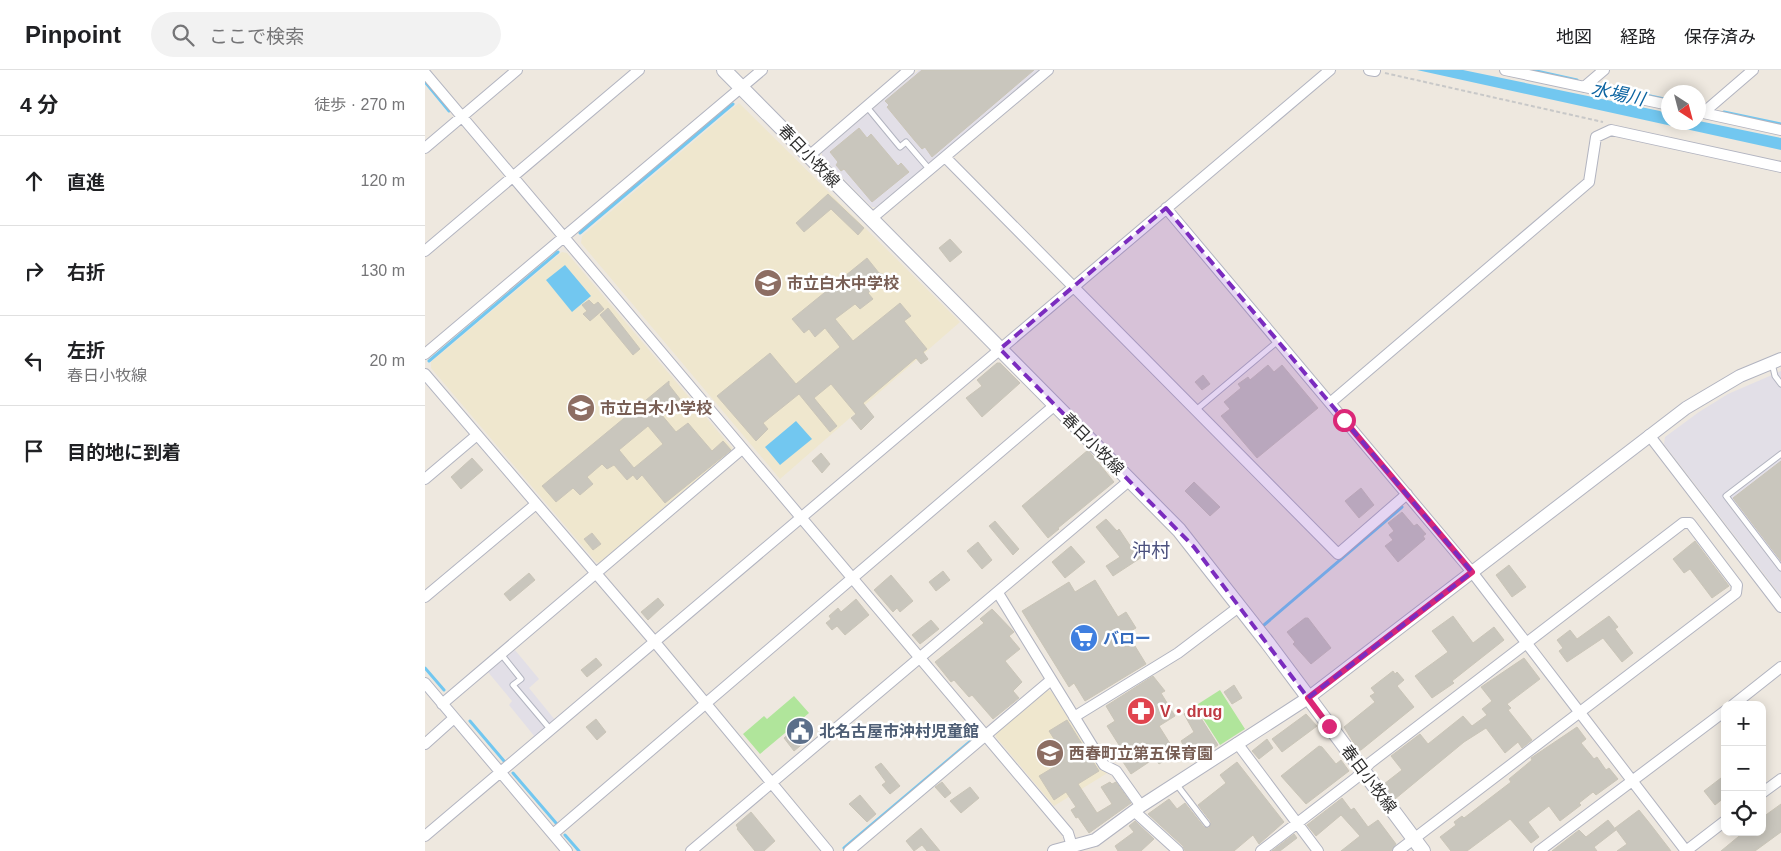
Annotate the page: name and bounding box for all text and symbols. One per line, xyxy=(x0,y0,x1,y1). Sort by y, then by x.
search box xyxy=(151,12,501,57)
text: Pinpoint xyxy=(25,21,121,48)
icon: search xyxy=(169,21,197,49)
text: ここで検索 xyxy=(209,26,304,47)
text: 地図 xyxy=(1556,27,1592,47)
text: 経路 xyxy=(1620,27,1656,47)
text: 保存済み xyxy=(1684,27,1756,47)
water label: 水場川 xyxy=(1590,79,1648,110)
north arrow xyxy=(1661,85,1706,130)
text: 4 分 xyxy=(20,93,59,116)
text: 徒歩 · 270 m xyxy=(314,96,405,113)
street label: 春日小牧線 xyxy=(775,121,843,191)
icon: ahead xyxy=(20,167,48,195)
text: 直進 xyxy=(67,172,105,193)
text: 120 m xyxy=(361,172,405,189)
icon: right xyxy=(20,257,48,285)
text: 右折 xyxy=(67,262,105,283)
text: 130 m xyxy=(361,262,405,279)
school or university icon: 市立白木中学校 xyxy=(753,268,783,298)
place label: 市立白木中学校 xyxy=(787,275,899,292)
text: 左折 xyxy=(67,340,105,361)
icon: left xyxy=(20,347,48,375)
text: 20 m xyxy=(369,352,405,369)
text: 春日小牧線 xyxy=(67,367,147,384)
school or university icon: 市立白木小学校 xyxy=(566,393,596,423)
place label: 市立白木小学校 xyxy=(600,400,712,417)
route start xyxy=(1333,409,1356,432)
street label: 春日小牧線 xyxy=(1059,410,1127,478)
icon: arrive xyxy=(20,437,48,465)
text: 目的地に到着 xyxy=(67,442,181,463)
district label: 沖村 xyxy=(1132,540,1170,561)
supermarket icon: バロー xyxy=(1069,623,1099,653)
place label: バロー xyxy=(1103,630,1151,647)
pharmacy icon: V・drug xyxy=(1126,696,1156,726)
map controls xyxy=(1721,701,1766,836)
button: + xyxy=(1721,701,1766,746)
place label: V・drug xyxy=(1160,703,1222,720)
route end xyxy=(1318,715,1341,738)
public building icon: 北名古屋市沖村児童館 xyxy=(785,716,815,746)
place label: 北名古屋市沖村児童館 xyxy=(819,722,979,740)
school or university icon: 西春町立第五保育園 xyxy=(1035,738,1065,768)
street label: 春日小牧線 xyxy=(1338,742,1400,816)
place label: 西春町立第五保育園 xyxy=(1069,745,1213,762)
button: − xyxy=(1721,746,1766,791)
button: locate xyxy=(1721,791,1766,836)

